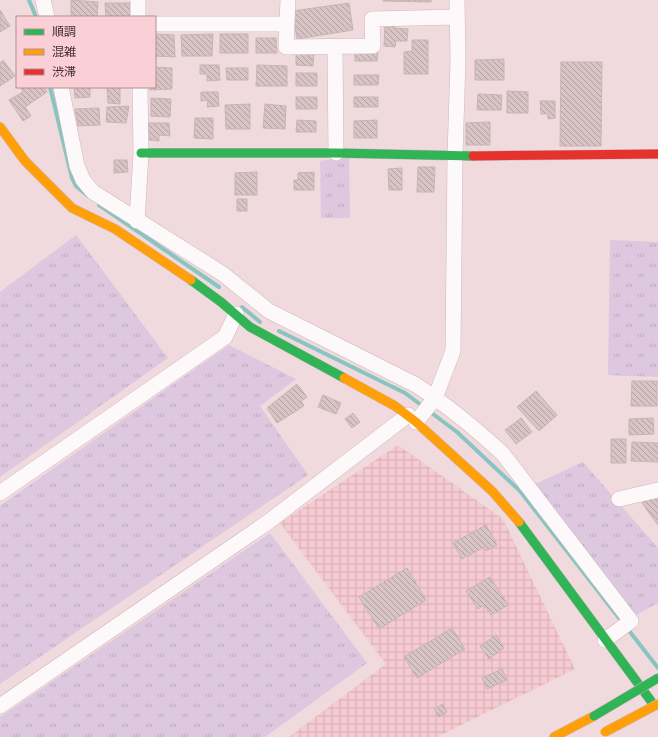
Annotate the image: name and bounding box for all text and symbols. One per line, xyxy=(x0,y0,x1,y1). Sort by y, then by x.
legend xyxy=(16,16,156,88)
text: 順調 xyxy=(52,25,76,39)
text: 混雑 xyxy=(52,45,76,59)
text: 渋滞 xyxy=(52,65,76,79)

